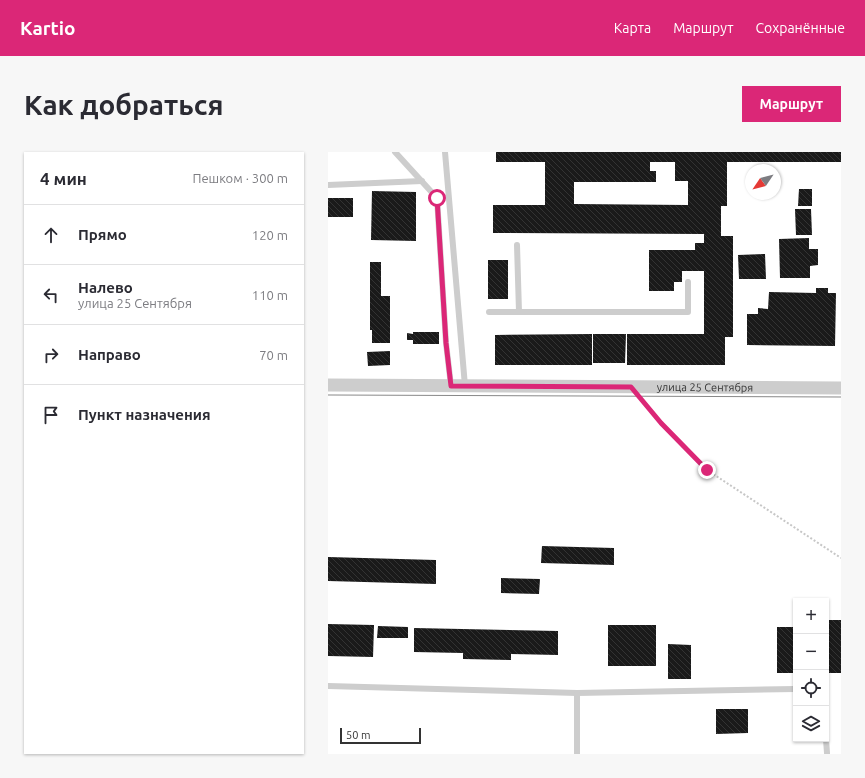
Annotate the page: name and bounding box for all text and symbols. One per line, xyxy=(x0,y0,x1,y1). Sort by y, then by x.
text: Kartio xyxy=(20,17,76,39)
text: Карта xyxy=(614,20,651,36)
text: Маршрут xyxy=(673,20,734,36)
text: Сохранённые xyxy=(756,20,845,36)
button: Маршрут xyxy=(742,86,841,122)
text: Как добраться xyxy=(24,89,223,120)
north arrow xyxy=(745,164,781,200)
text: 4 мин xyxy=(40,169,87,188)
text: Пешком · 300 m xyxy=(192,171,288,185)
route start xyxy=(428,189,446,207)
icon: ahead xyxy=(40,224,62,246)
text: Прямо xyxy=(78,226,127,243)
text: 120 m xyxy=(252,228,288,242)
text: Налево xyxy=(78,279,133,296)
icon: left xyxy=(40,284,62,306)
text: 110 m xyxy=(252,288,288,302)
text: улица 25 Сентября xyxy=(78,296,192,310)
icon: right xyxy=(40,344,62,366)
text: Направо xyxy=(78,346,141,363)
text: 70 m xyxy=(259,348,288,362)
street label: улица 25 Сентября xyxy=(657,381,753,393)
icon: arrive xyxy=(40,404,62,426)
text: Пункт назначения xyxy=(78,406,211,423)
route end xyxy=(698,461,716,479)
map controls xyxy=(793,598,829,742)
button: + xyxy=(793,598,829,634)
button: − xyxy=(793,634,829,670)
button: locate xyxy=(793,670,829,706)
button: layers xyxy=(793,706,829,742)
scale bar xyxy=(340,726,421,745)
text: 50 m xyxy=(346,729,370,741)

